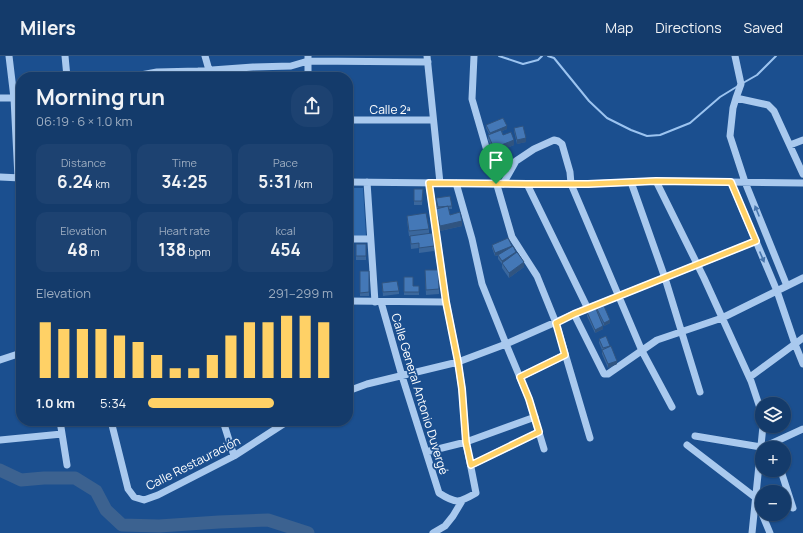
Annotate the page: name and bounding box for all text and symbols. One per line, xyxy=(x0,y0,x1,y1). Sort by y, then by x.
text: Milers xyxy=(20,15,76,41)
text: Map xyxy=(605,18,633,37)
text: Directions xyxy=(655,18,722,37)
text: Saved xyxy=(744,18,783,37)
text: Morning run xyxy=(36,82,165,112)
button: share xyxy=(291,85,333,127)
street label: Calle 2ª xyxy=(370,101,411,118)
text: 06:19 · 6 × 1.0 km xyxy=(36,112,133,130)
pin xyxy=(479,143,513,184)
icon: arrive xyxy=(485,149,507,171)
text: Distance xyxy=(61,155,106,170)
text: Time xyxy=(172,155,197,170)
text: Pace xyxy=(273,155,298,170)
text: 6.24 xyxy=(57,170,93,193)
text: 34:25 xyxy=(161,170,208,193)
text: 5:31 xyxy=(258,170,291,193)
text: km xyxy=(93,176,110,191)
text: /km xyxy=(291,176,313,191)
one-way arrow xyxy=(754,205,760,216)
text: Elevation xyxy=(60,223,107,238)
text: Heart rate xyxy=(159,223,210,238)
text: kcal xyxy=(275,223,296,238)
text: 48 xyxy=(67,238,88,261)
text: 138 xyxy=(158,238,186,261)
text: 454 xyxy=(270,238,301,261)
text: m xyxy=(88,244,100,259)
text: bpm xyxy=(186,244,211,259)
one-way arrow xyxy=(760,251,766,263)
text: Elevation xyxy=(36,284,91,302)
text: 291–299 m xyxy=(268,284,333,302)
street label: Calle General Antonio Duvergé xyxy=(387,311,453,477)
text: 1.0 km xyxy=(36,394,75,412)
text: 5:34 xyxy=(100,394,126,412)
map controls xyxy=(755,397,791,521)
button: layers xyxy=(755,397,791,433)
street label: Calle Restauración xyxy=(143,432,243,494)
button: + xyxy=(755,441,791,477)
button: − xyxy=(755,485,791,521)

